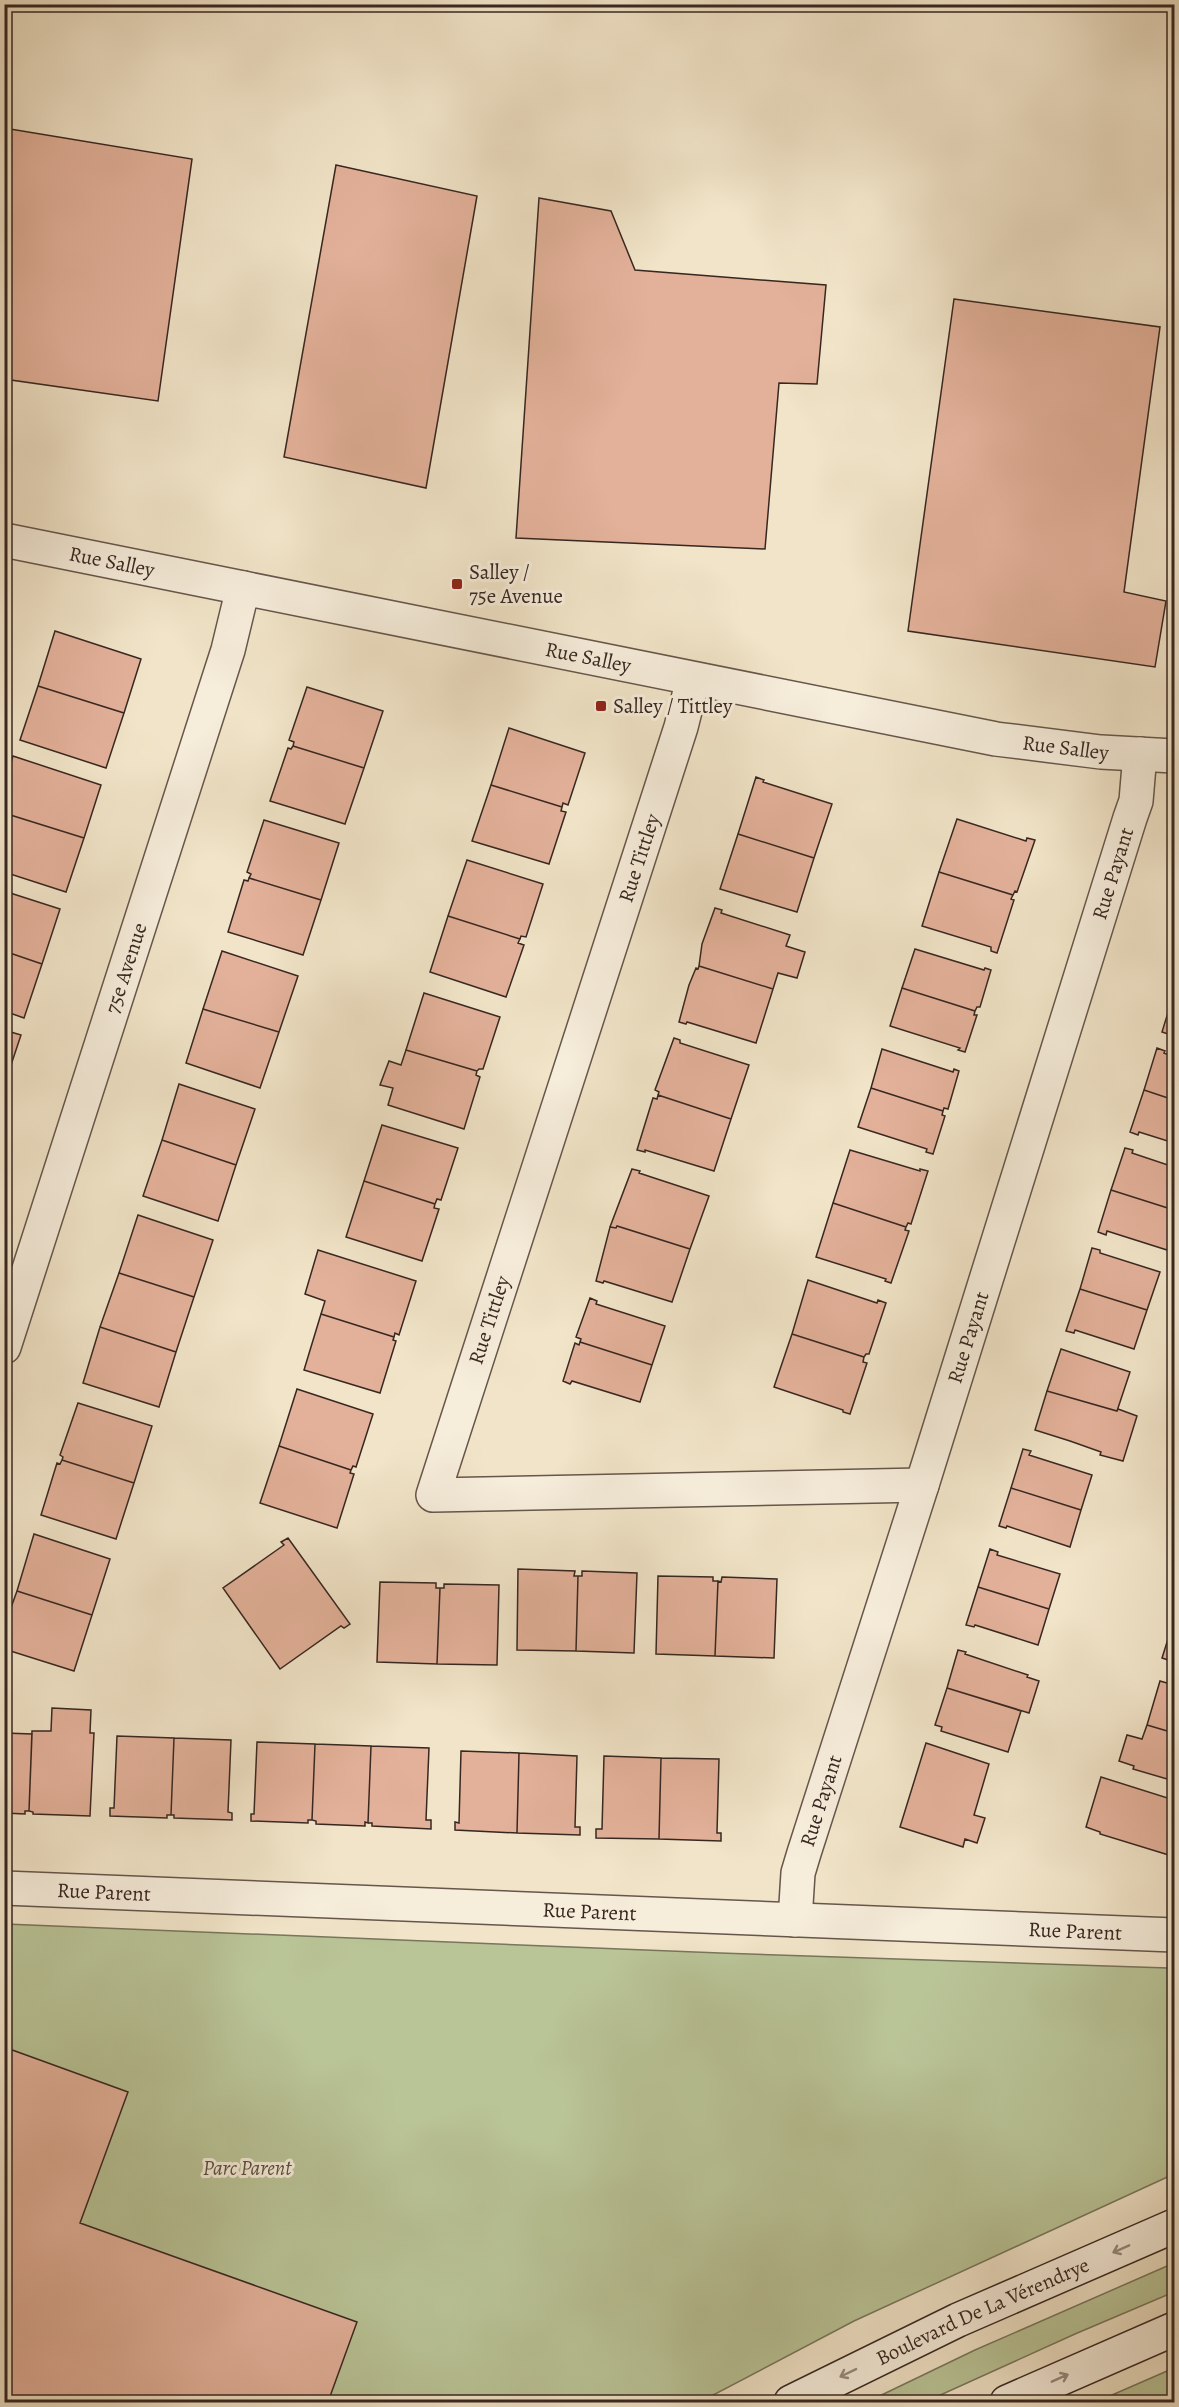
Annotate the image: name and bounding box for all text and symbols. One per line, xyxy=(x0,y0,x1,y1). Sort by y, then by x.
street label: Rue Salley xyxy=(67,539,158,584)
place label: Salley / 75e Avenue xyxy=(469,558,563,610)
marker: Salley / 75e Avenue xyxy=(450,577,464,591)
street label: Rue Salley xyxy=(543,635,634,680)
place label: Salley / Tittley xyxy=(613,692,733,720)
marker: Salley / Tittley xyxy=(594,699,608,713)
street label: Rue Salley xyxy=(1021,728,1110,766)
street label: Rue Tittley xyxy=(612,809,667,906)
street label: Rue Payant xyxy=(1085,824,1140,923)
street label: 75e Avenue xyxy=(98,919,153,1017)
street label: Rue Tittley xyxy=(462,1271,517,1368)
street label: Rue Payant xyxy=(941,1288,996,1387)
street label: Rue Payant xyxy=(793,1751,849,1850)
street label: Rue Parent xyxy=(56,1876,151,1908)
street label: Rue Parent xyxy=(542,1896,637,1927)
street label: Rue Parent xyxy=(1028,1915,1123,1947)
park label: Parc Parent xyxy=(203,2154,292,2182)
one-way arrow xyxy=(1112,2244,1130,2255)
street label: Boulevard De La Vérendrye xyxy=(871,2251,1093,2372)
one-way arrow xyxy=(839,2368,857,2380)
one-way arrow xyxy=(1050,2372,1068,2384)

